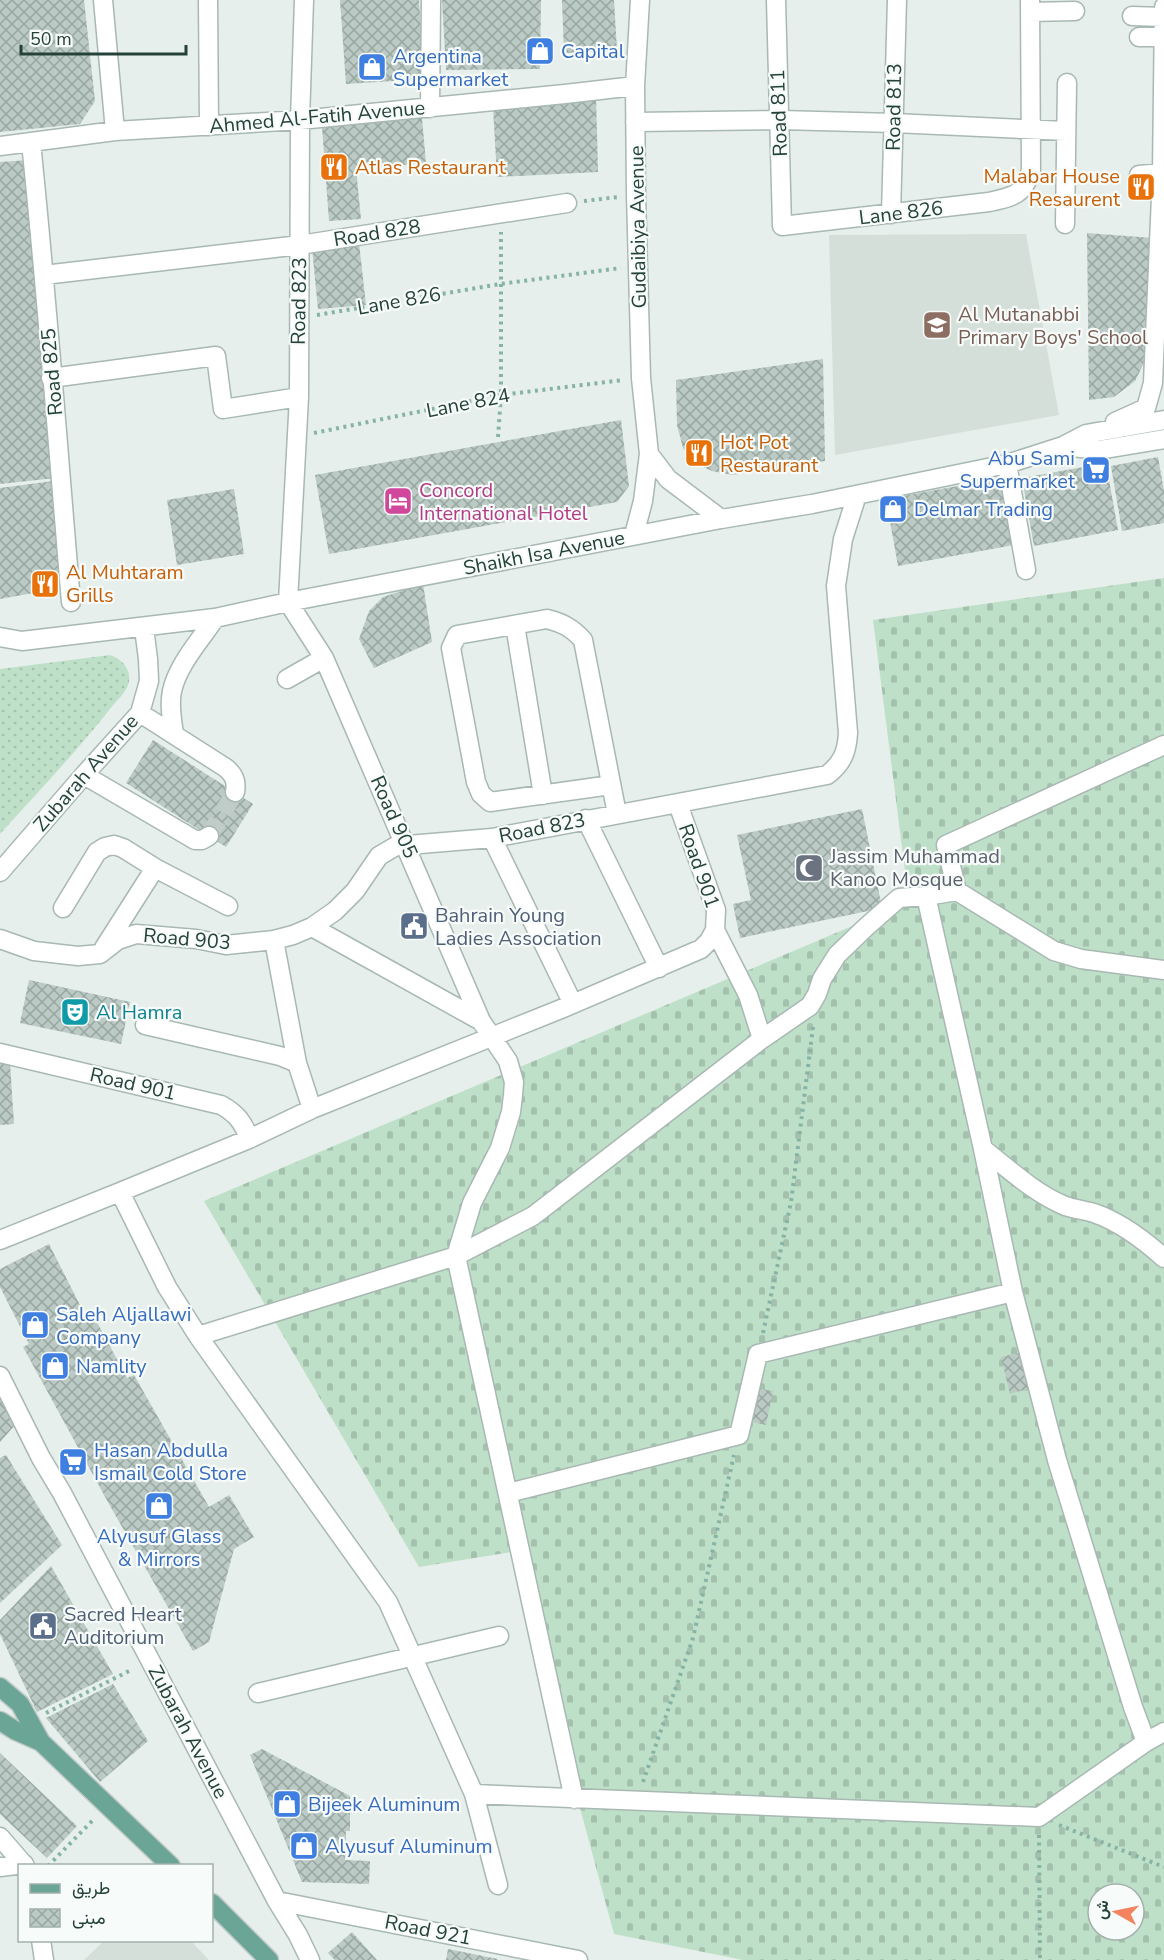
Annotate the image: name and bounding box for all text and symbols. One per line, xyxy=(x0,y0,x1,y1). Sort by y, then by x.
scale bar xyxy=(21,18,186,56)
text: 50 m xyxy=(30,27,72,51)
shop icon: Capital xyxy=(524,35,556,67)
place label: Capital xyxy=(561,38,625,65)
place label: Argentina Supermarket xyxy=(393,43,509,93)
shop icon: Argentina Supermarket xyxy=(356,51,388,83)
street label: Road 813 xyxy=(880,63,908,151)
street label: Road 811 xyxy=(764,69,794,157)
street label: Ahmed Al-Fatih Avenue xyxy=(208,94,426,140)
street label: Gudaibiya Avenue xyxy=(623,145,653,309)
restaurant icon: Atlas Restaurant xyxy=(318,151,350,183)
place label: Atlas Restaurant xyxy=(355,154,507,181)
place label: Malabar House Resaurent xyxy=(983,163,1121,213)
restaurant icon: Malabar House Resaurent xyxy=(1125,171,1157,203)
street label: Lane 826 xyxy=(857,194,945,232)
street label: Road 828 xyxy=(332,213,422,253)
street label: Road 823 xyxy=(285,257,313,345)
street label: Lane 826 xyxy=(355,280,443,322)
place label: Al Mutanabbi Primary Boys' School xyxy=(958,301,1148,351)
school or university icon: Al Mutanabbi Primary Boys' School xyxy=(921,309,953,341)
street label: Road 825 xyxy=(35,327,69,417)
street label: Lane 824 xyxy=(424,382,512,424)
place label: Hot Pot Restaurant xyxy=(720,429,819,479)
restaurant icon: Hot Pot Restaurant xyxy=(683,437,715,469)
place label: Abu Sami Supermarket xyxy=(960,445,1076,495)
supermarket icon: Abu Sami Supermarket xyxy=(1080,454,1112,486)
place label: Concord International Hotel xyxy=(419,477,588,527)
hotel icon: Concord International Hotel xyxy=(382,485,414,517)
shop icon: Delmar Trading xyxy=(877,493,909,525)
place label: Delmar Trading xyxy=(914,496,1053,523)
street label: Shaikh Isa Avenue xyxy=(461,524,627,582)
place label: Al Muhtaram Grills xyxy=(66,559,184,609)
restaurant icon: Al Muhtaram Grills xyxy=(29,568,61,600)
street label: Zubarah Avenue xyxy=(27,709,145,837)
street label: Road 905 xyxy=(364,771,424,863)
street label: Road 823 xyxy=(496,806,588,850)
street label: Road 901 xyxy=(672,820,726,912)
place label: Jassim Muhammad Kanoo Mosque xyxy=(829,843,1000,893)
mosque icon: Jassim Muhammad Kanoo Mosque xyxy=(793,852,825,884)
place label: Bahrain Young Ladies Association xyxy=(435,902,602,952)
public building icon: Bahrain Young Ladies Association xyxy=(398,910,430,942)
street label: Road 903 xyxy=(142,922,232,956)
theatre icon: Al Hamra xyxy=(59,996,91,1028)
place label: Al Hamra xyxy=(96,999,182,1026)
street label: Road 901 xyxy=(87,1061,179,1107)
place label: Saleh Aljallawi Company xyxy=(56,1301,191,1351)
shop icon: Saleh Aljallawi Company xyxy=(19,1309,51,1341)
shop icon: Namlity xyxy=(39,1350,71,1382)
place label: Namlity xyxy=(76,1353,147,1380)
place label: Hasan Abdulla Ismail Cold Store xyxy=(94,1437,247,1487)
supermarket icon: Hasan Abdulla Ismail Cold Store xyxy=(57,1446,89,1478)
shop icon: Alyusuf Glass & Mirrors xyxy=(143,1490,175,1522)
place label: Alyusuf Glass & Mirrors xyxy=(97,1523,221,1573)
place label: Sacred Heart Auditorium xyxy=(64,1601,183,1651)
public building icon: Sacred Heart Auditorium xyxy=(27,1610,59,1642)
street label: Zubarah Avenue xyxy=(142,1661,234,1803)
shop icon: Bijeek Aluminum xyxy=(271,1788,303,1820)
place label: Bijeek Aluminum xyxy=(308,1791,460,1818)
shop icon: Alyusuf Aluminum xyxy=(288,1830,320,1862)
place label: Alyusuf Aluminum xyxy=(325,1833,493,1860)
legend xyxy=(18,1864,213,1942)
text: طريق xyxy=(72,1876,110,1900)
north arrow xyxy=(1086,1882,1146,1942)
text: ش xyxy=(1090,1899,1115,1921)
text: مبنى xyxy=(72,1906,106,1930)
street label: Road 921 xyxy=(382,1908,474,1952)

